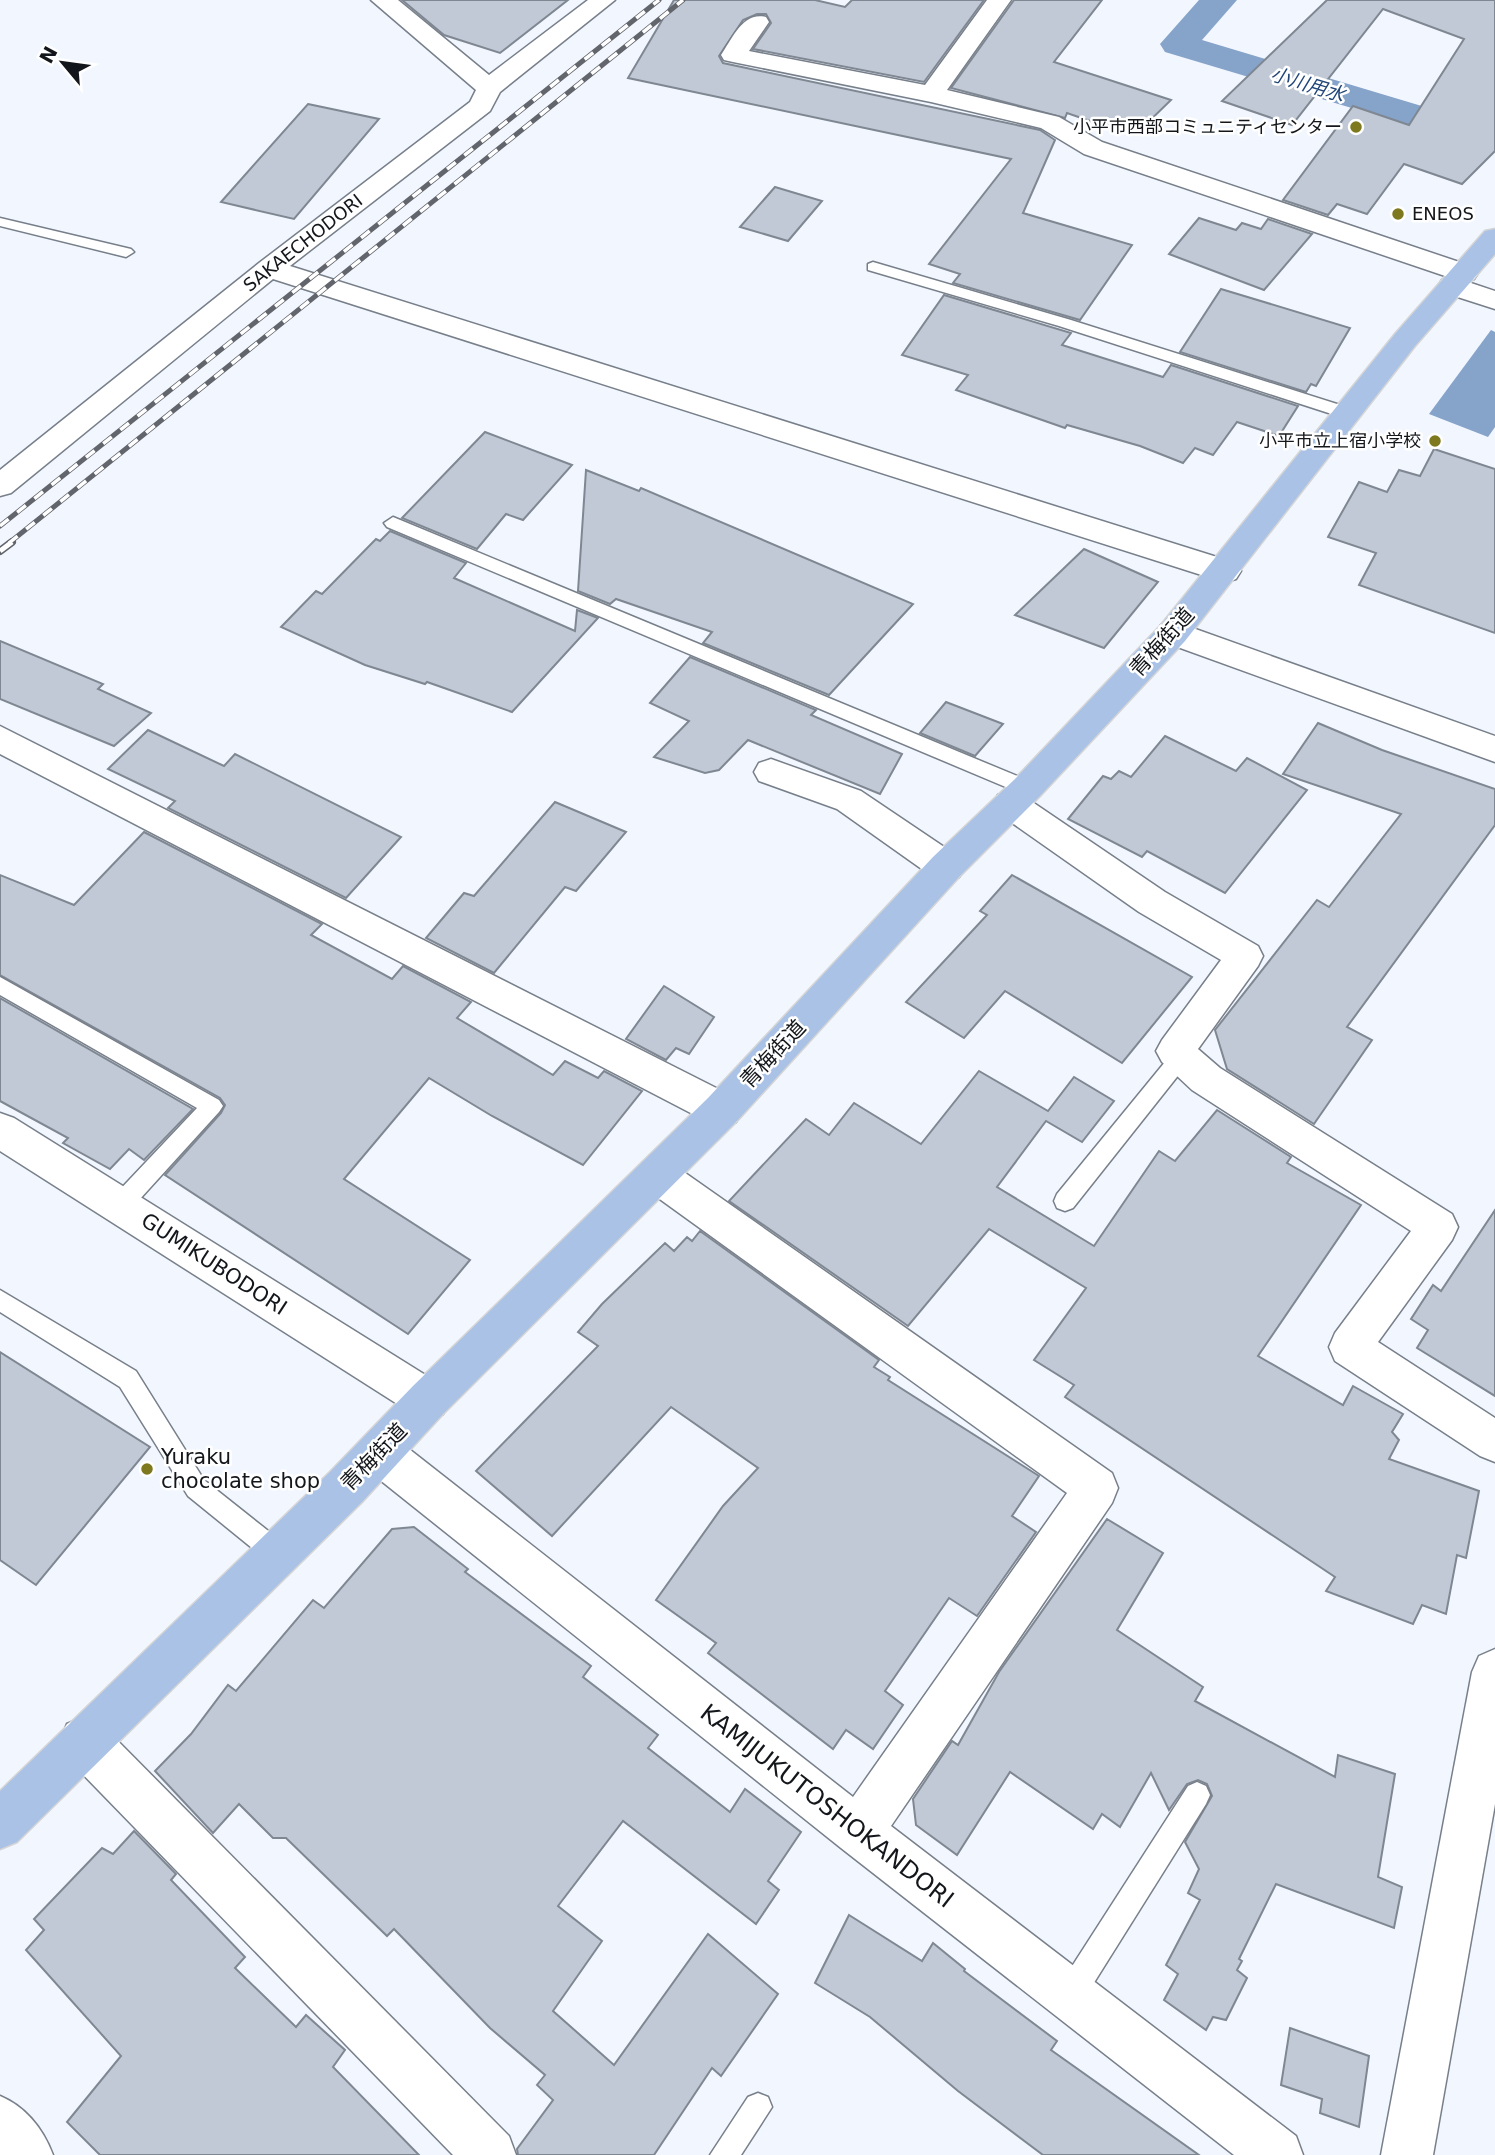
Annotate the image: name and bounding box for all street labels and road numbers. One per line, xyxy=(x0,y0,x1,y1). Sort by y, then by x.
street label: SAKAECHODORI xyxy=(239,190,366,296)
street label: 青梅街道 xyxy=(1125,603,1199,681)
street label: 青梅街道 xyxy=(736,1015,810,1093)
street label: GUMIKUBODORI xyxy=(137,1208,291,1320)
street label: 青梅街道 xyxy=(336,1418,412,1496)
street label: KAMIJUKUTOSHOKANDORI xyxy=(695,1699,959,1913)

